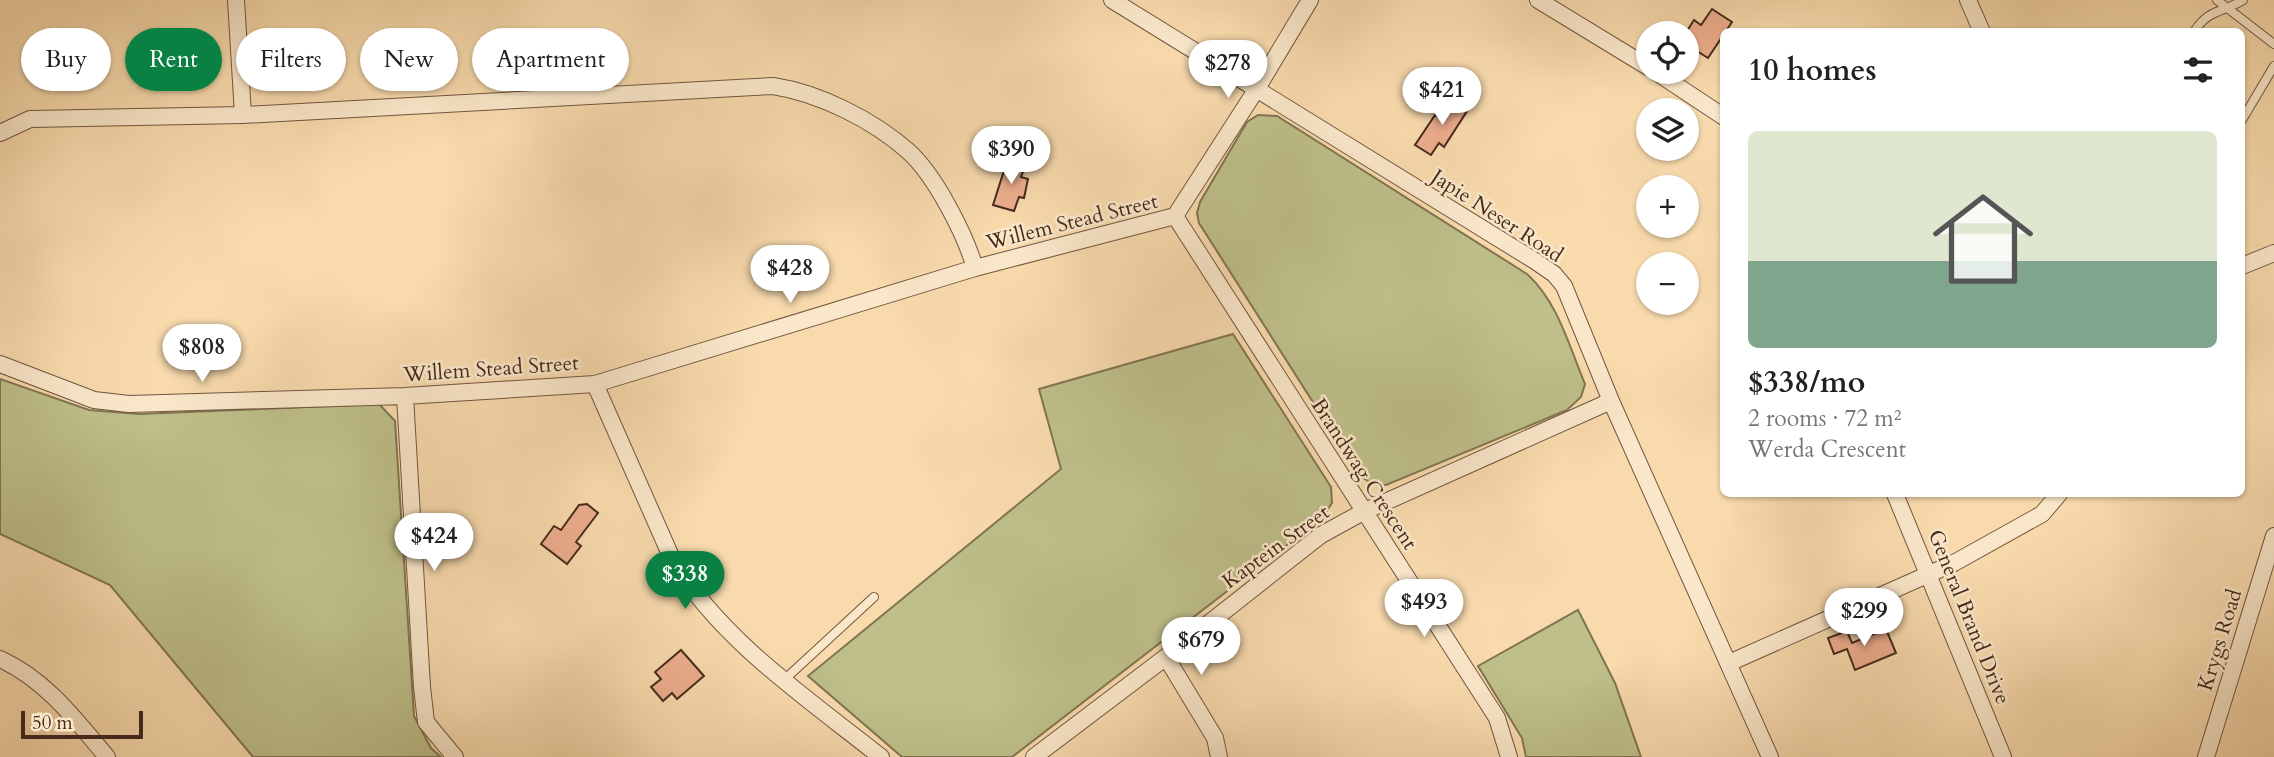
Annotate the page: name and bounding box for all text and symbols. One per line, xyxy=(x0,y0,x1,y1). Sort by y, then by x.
map controls xyxy=(1636,21,1699,315)
button: locate xyxy=(1636,21,1699,84)
chip: Buy xyxy=(21,28,111,91)
chip: Rent xyxy=(125,28,222,91)
chip: Filters xyxy=(236,28,346,91)
chip: New xyxy=(360,28,458,91)
chip: Apartment xyxy=(472,28,629,91)
pin: $278 xyxy=(1187,41,1269,100)
text: $278 xyxy=(1204,47,1252,78)
text: 10 homes xyxy=(1748,50,1877,91)
icon: filters xyxy=(2179,51,2217,89)
pin: $421 xyxy=(1401,68,1483,127)
text: $421 xyxy=(1418,74,1466,105)
button: layers xyxy=(1636,98,1699,161)
pin: $390 xyxy=(970,127,1052,186)
text: $390 xyxy=(987,133,1035,164)
street label: Japie Neser Road xyxy=(1423,161,1569,270)
button: + xyxy=(1636,175,1699,238)
icon: home xyxy=(1920,176,2046,302)
street label: Willem Stead Street xyxy=(982,187,1161,258)
pin: $428 xyxy=(749,246,831,305)
text: $428 xyxy=(766,252,814,283)
button: − xyxy=(1636,252,1699,315)
pin: $808 xyxy=(161,324,243,384)
text: $808 xyxy=(178,331,226,362)
street label: Willem Stead Street xyxy=(401,348,580,390)
text: $338/mo xyxy=(1748,362,1865,403)
street label: Brandwag Crescent xyxy=(1304,393,1424,556)
text: 2 rooms · 72 m² xyxy=(1748,403,1901,434)
text: Werda Crescent xyxy=(1748,434,1906,465)
street label: Kaptein Street xyxy=(1216,498,1336,596)
pin: $424 xyxy=(393,514,475,573)
text: $424 xyxy=(410,520,458,551)
street label: General Brand Drive xyxy=(1921,525,2017,709)
pin: $338 xyxy=(644,552,726,611)
text: $338 xyxy=(661,558,709,589)
pin: $493 xyxy=(1383,580,1465,639)
text: $493 xyxy=(1400,586,1448,617)
street label: Krygs Road xyxy=(2191,586,2249,694)
pin: $299 xyxy=(1823,588,1905,648)
text: $299 xyxy=(1840,595,1888,626)
pin: $679 xyxy=(1160,618,1242,677)
text: $679 xyxy=(1177,624,1225,655)
scale bar xyxy=(21,708,144,740)
text: 50 m xyxy=(32,710,73,736)

